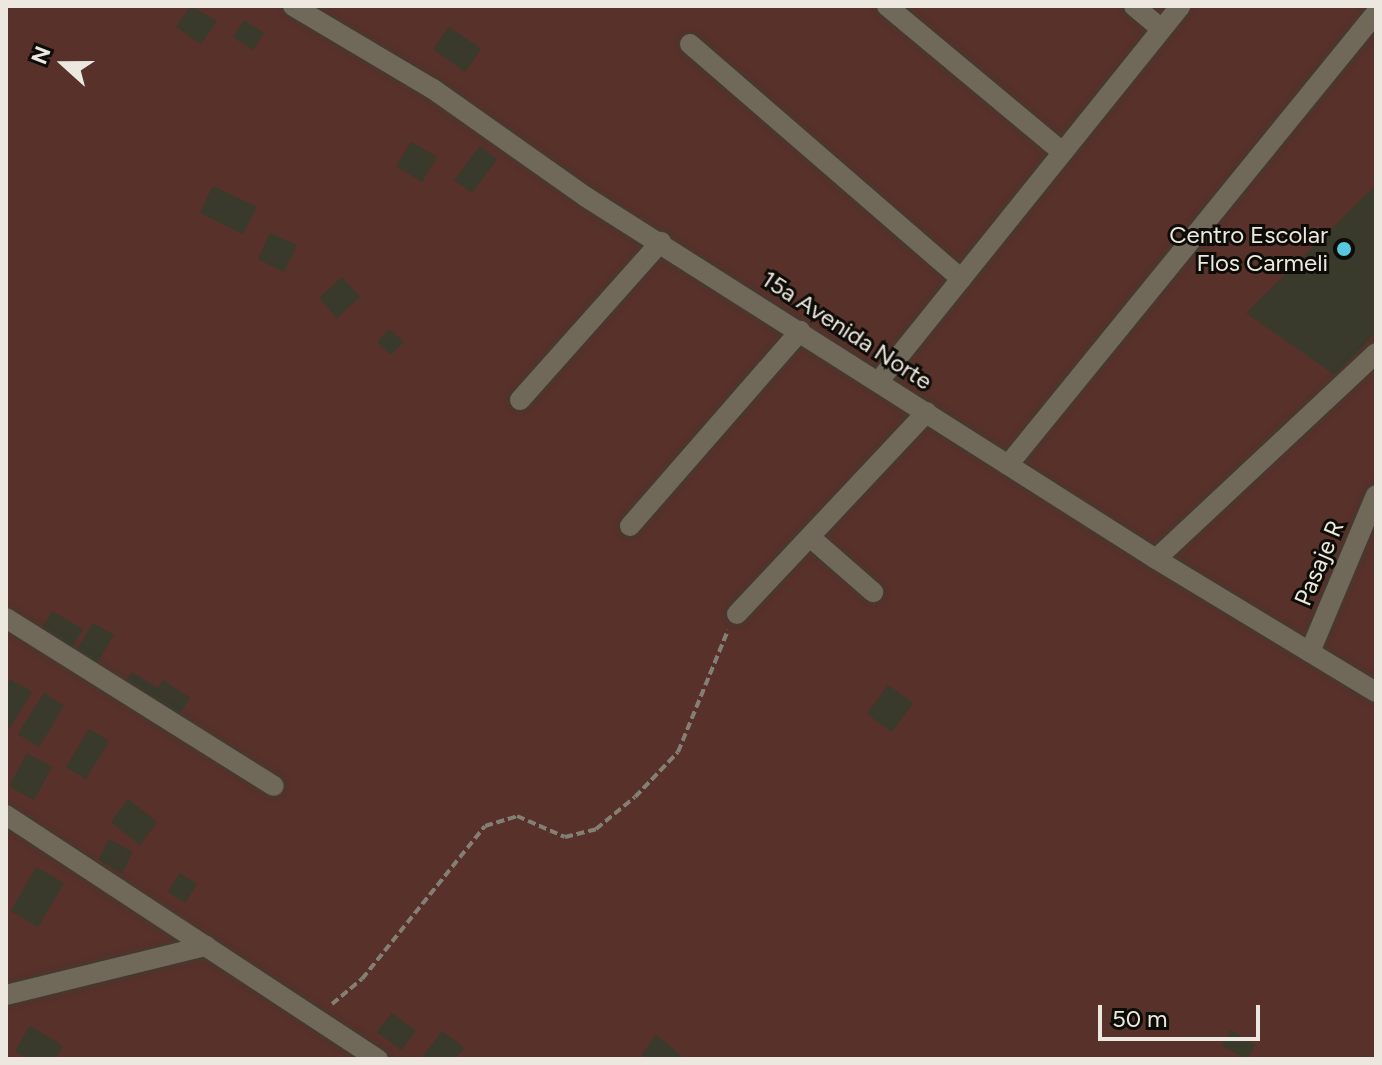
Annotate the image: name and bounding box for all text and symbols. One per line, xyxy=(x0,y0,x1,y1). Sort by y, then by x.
north arrow xyxy=(24,24,104,104)
text: N xyxy=(25,42,57,68)
place label: Centro Escolar Flos Carmeli xyxy=(1169,221,1328,277)
marker: Centro Escolar Flos Carmeli xyxy=(1335,240,1353,258)
street label: 15a Avenida Norte xyxy=(757,264,937,396)
street label: Pasaje R xyxy=(1288,516,1350,610)
scale bar xyxy=(1102,989,1264,1039)
text: 50 m xyxy=(1112,1004,1168,1033)

